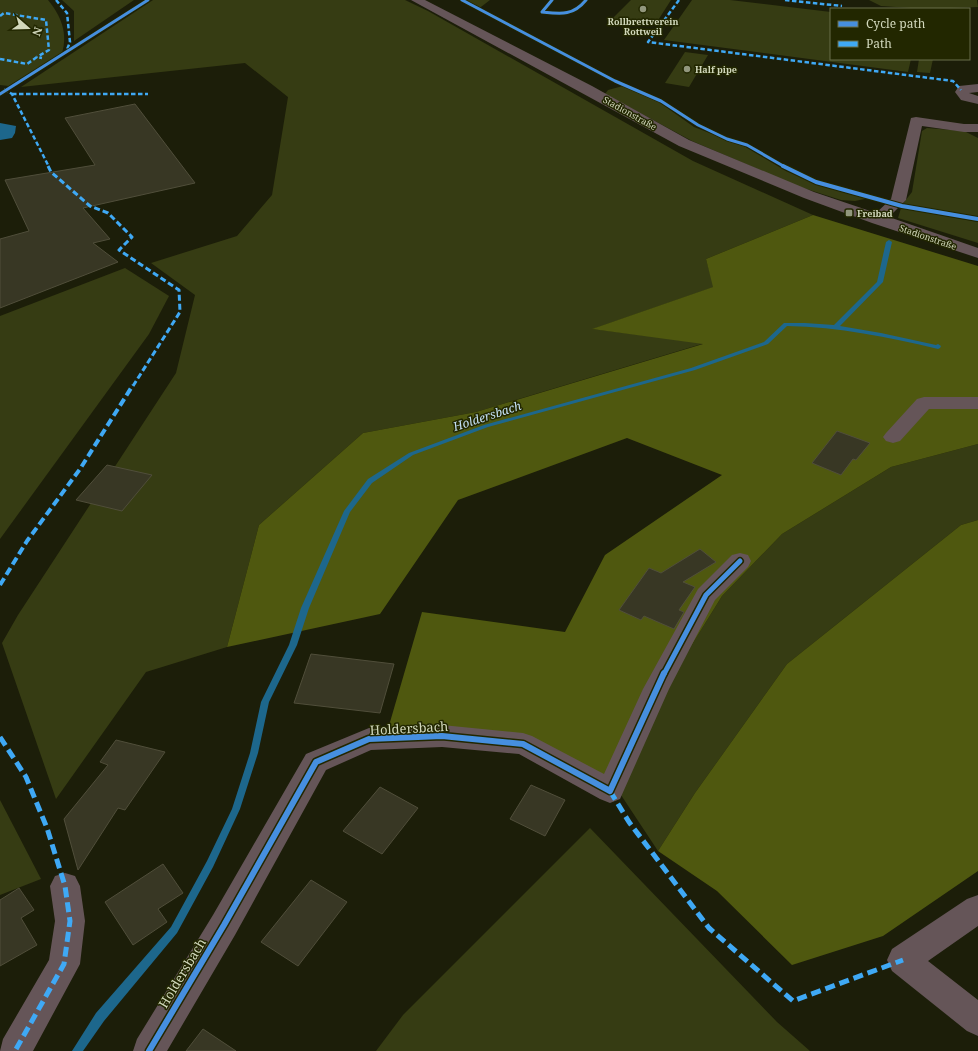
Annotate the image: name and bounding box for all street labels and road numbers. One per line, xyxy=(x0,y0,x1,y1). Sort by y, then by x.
street label: Stadionstraße xyxy=(601,93,659,133)
street label: Stadionstraße xyxy=(898,221,958,253)
street label: Holdersbach xyxy=(369,717,449,739)
street label: Holdersbach xyxy=(154,935,210,1011)

